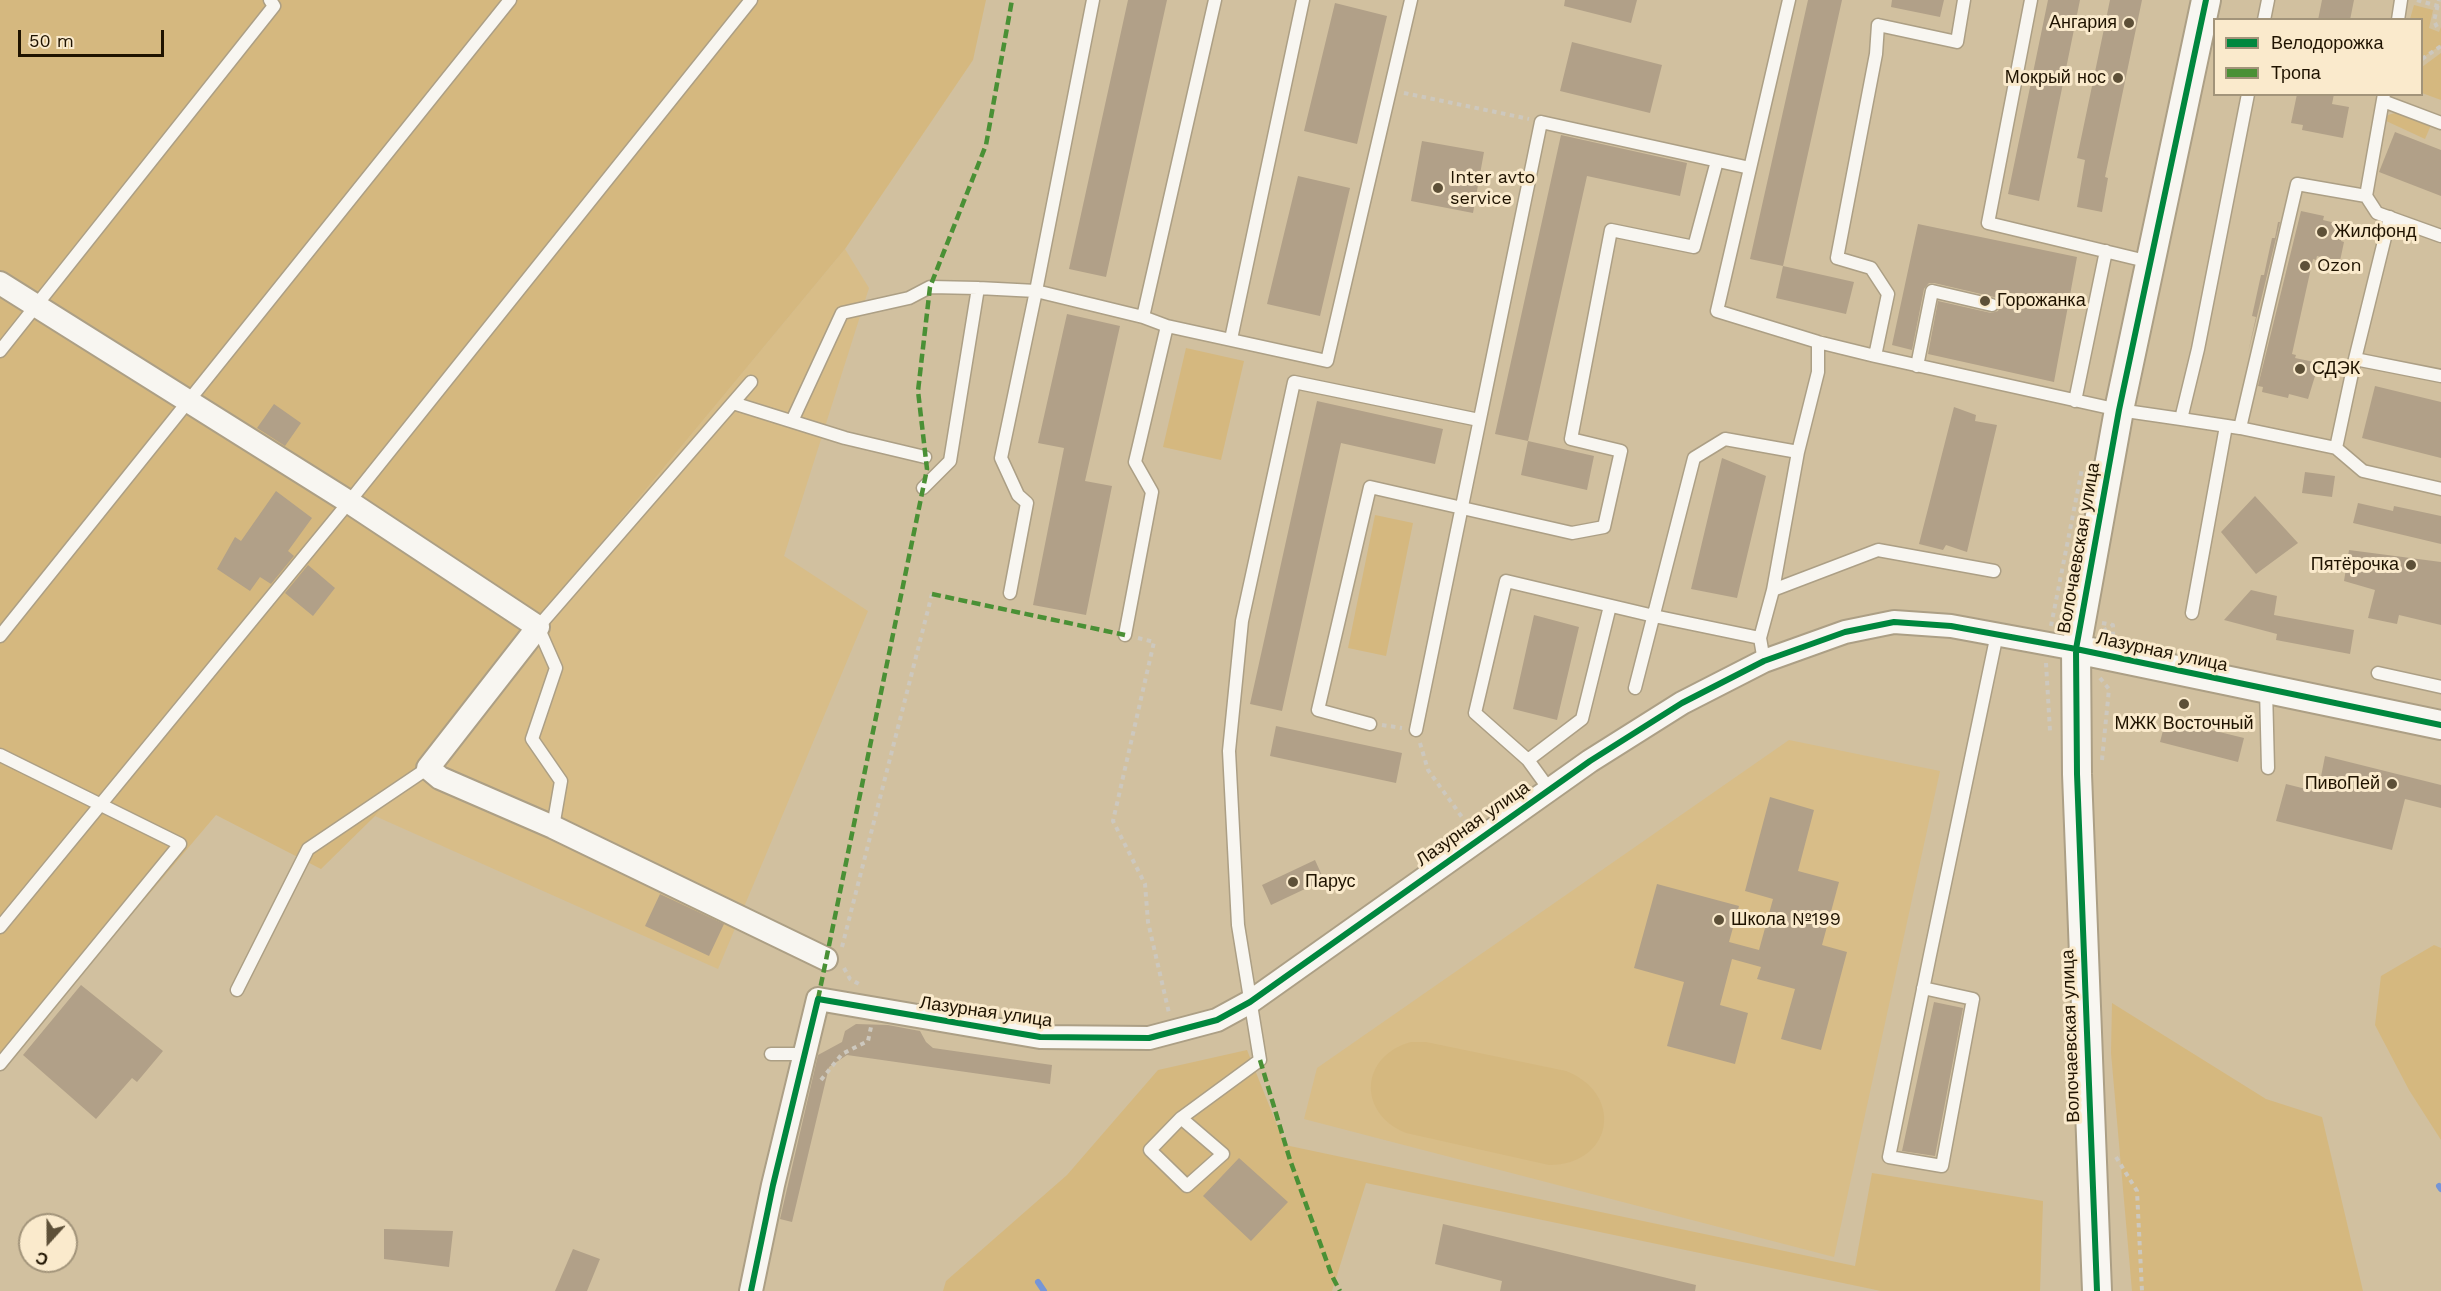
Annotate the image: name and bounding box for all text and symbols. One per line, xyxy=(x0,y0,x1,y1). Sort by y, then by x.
place label: Ангария xyxy=(2049,12,2117,34)
marker: Ангария xyxy=(2122,16,2136,30)
scale bar xyxy=(21,18,166,56)
legend xyxy=(2213,18,2423,96)
text: 50 m xyxy=(29,30,74,51)
text: Велодорожка xyxy=(2271,32,2383,53)
text: Тропа xyxy=(2271,62,2321,83)
place label: Мокрый нос xyxy=(2005,67,2106,89)
marker: Мокрый нос xyxy=(2111,71,2125,85)
place label: Inter avto service xyxy=(1450,167,1535,210)
marker: Inter avto service xyxy=(1431,181,1445,195)
place label: Жилфонд xyxy=(2334,221,2416,243)
marker: Жилфонд xyxy=(2315,225,2329,239)
place label: Ozon xyxy=(2317,255,2362,277)
marker: Ozon xyxy=(2298,259,2312,273)
place label: Горожанка xyxy=(1997,290,2086,312)
marker: Горожанка xyxy=(1978,294,1992,308)
place label: СДЭК xyxy=(2312,358,2360,380)
marker: СДЭК xyxy=(2293,362,2307,376)
street label: Волочаевская улица xyxy=(2053,461,2105,635)
place label: Пятёрочка xyxy=(2311,554,2399,576)
marker: Пятёрочка xyxy=(2404,558,2418,572)
street label: Лазурная улица xyxy=(2094,628,2230,676)
marker: МЖК Восточный xyxy=(2177,697,2191,711)
place label: МЖК Восточный xyxy=(2114,713,2254,735)
place label: ПивоПей xyxy=(2305,773,2380,795)
street label: Лазурная улица xyxy=(1412,777,1534,871)
marker: ПивоПей xyxy=(2385,777,2399,791)
place label: Парус xyxy=(1305,871,1356,893)
marker: Парус xyxy=(1286,875,1300,889)
place label: Школа №199 xyxy=(1731,909,1841,931)
marker: Школа №199 xyxy=(1712,913,1726,927)
street label: Волочаевская улица xyxy=(2057,949,2085,1123)
street label: Лазурная улица xyxy=(918,992,1054,1032)
north arrow xyxy=(18,1213,78,1273)
text: С xyxy=(33,1247,51,1269)

